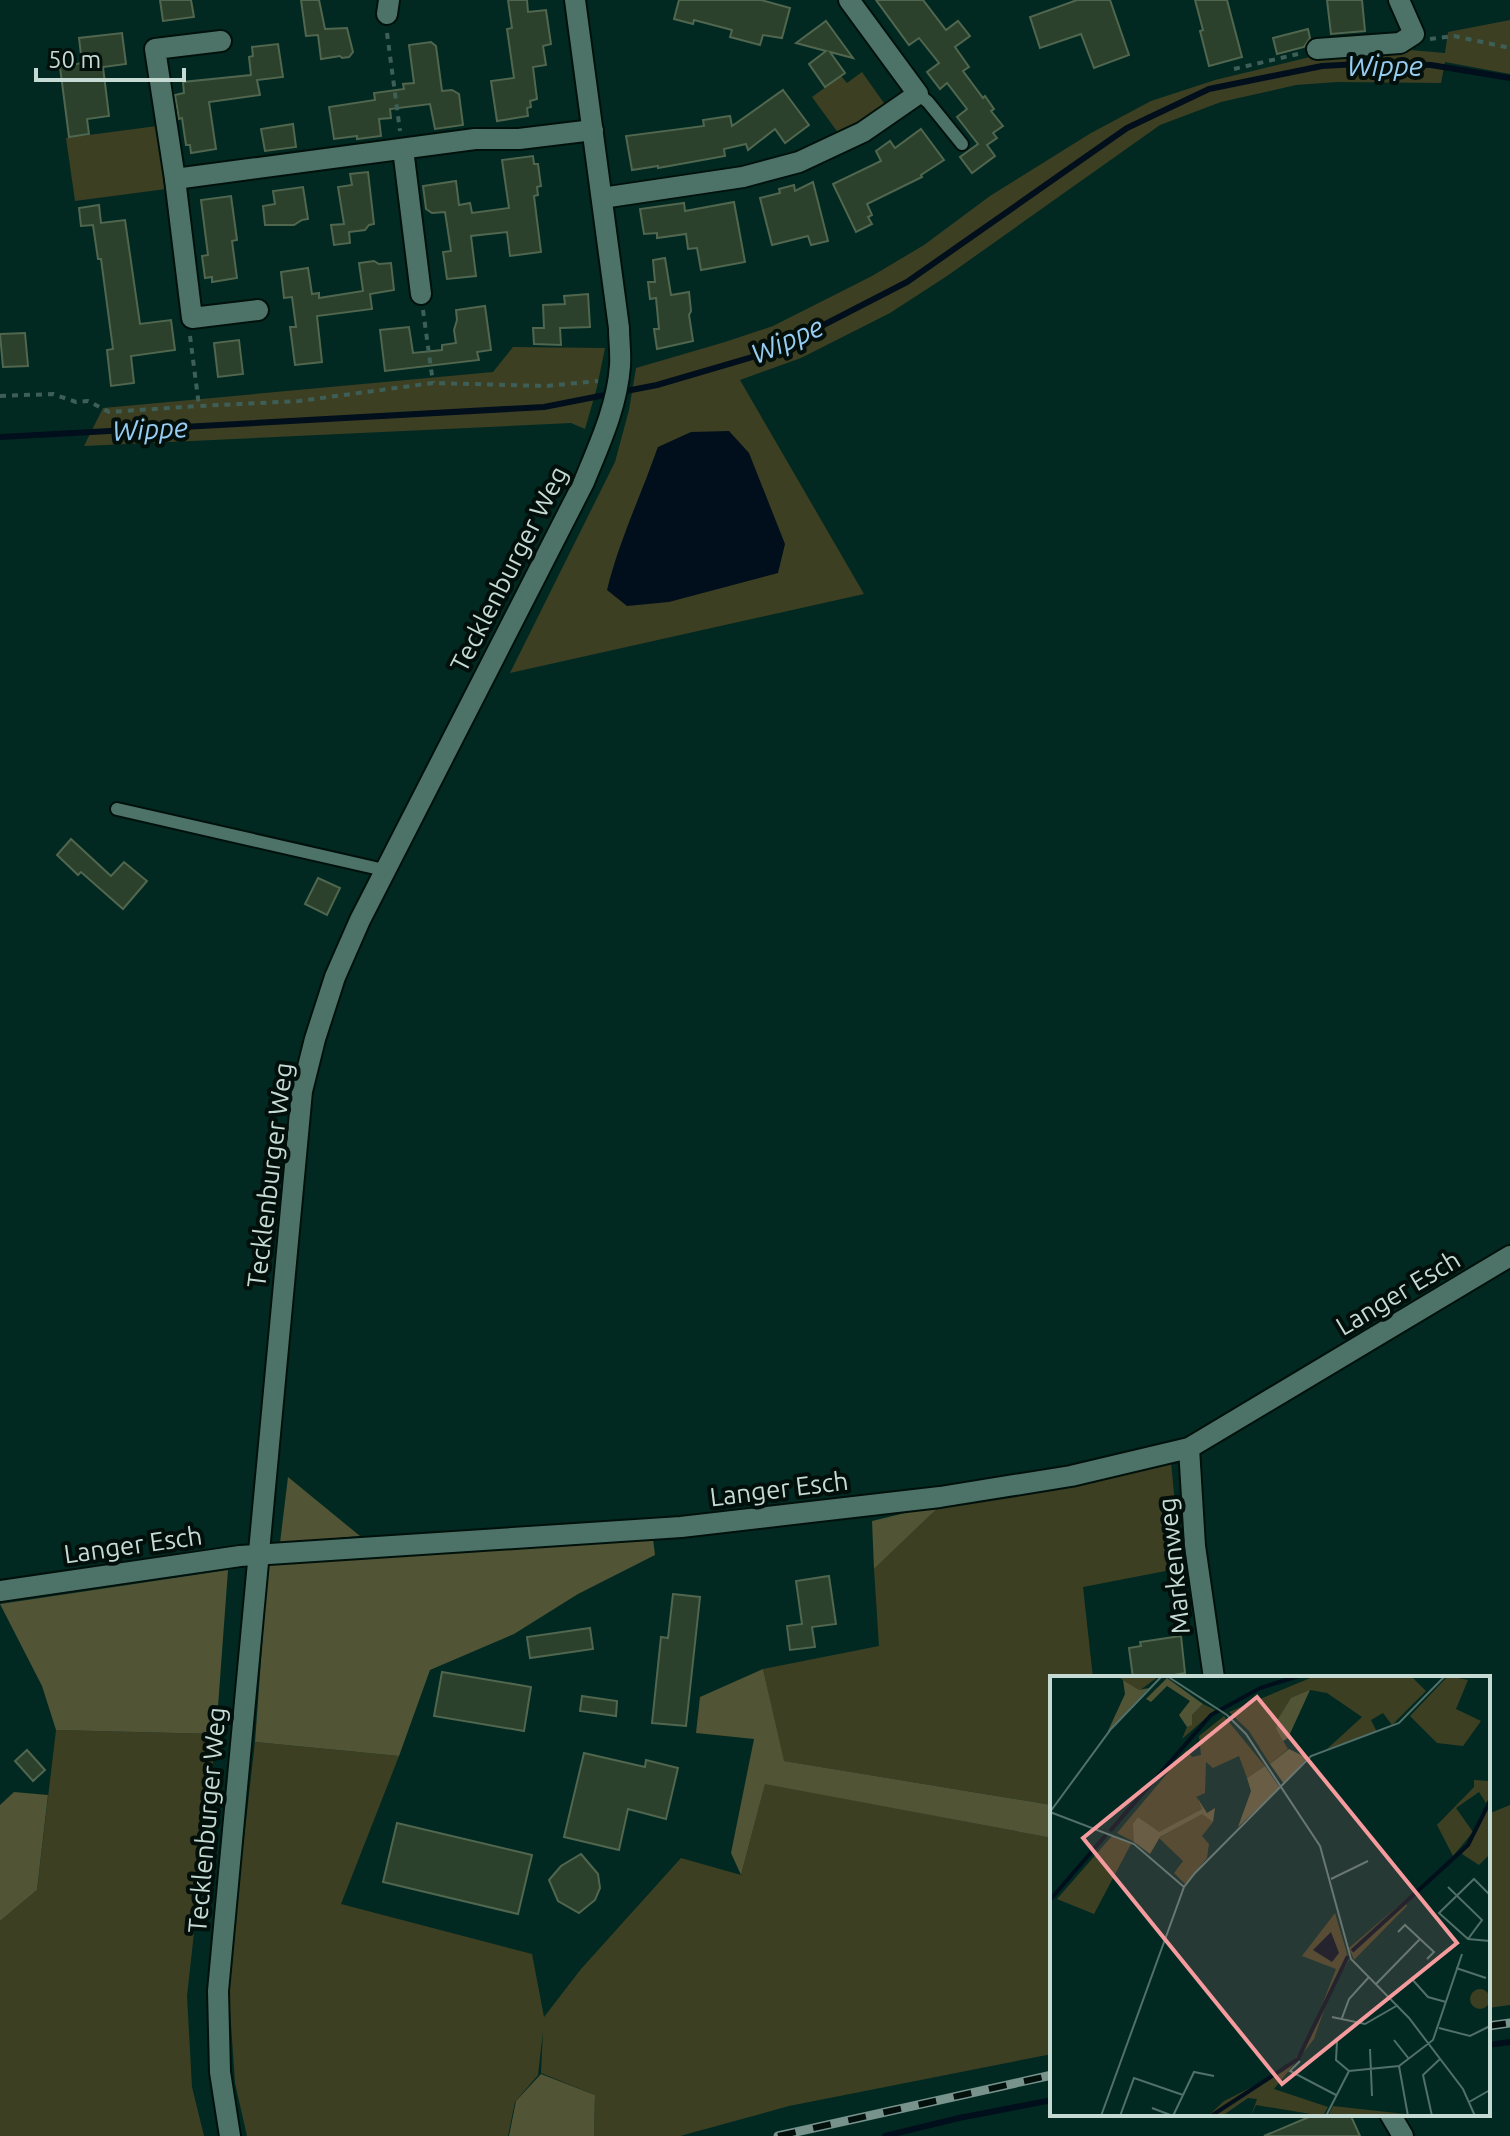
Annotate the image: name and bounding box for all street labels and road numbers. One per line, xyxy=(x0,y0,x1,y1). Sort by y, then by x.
street label: Tecklenburger Weg xyxy=(444,461,573,676)
street label: Tecklenburger Weg xyxy=(241,1061,298,1289)
street label: Langer Esch xyxy=(1331,1244,1465,1341)
street label: Langer Esch xyxy=(708,1466,850,1511)
street label: Markenweg xyxy=(1152,1496,1195,1636)
street label: Langer Esch xyxy=(62,1520,204,1569)
street label: Tecklenburger Weg xyxy=(182,1706,231,1934)

